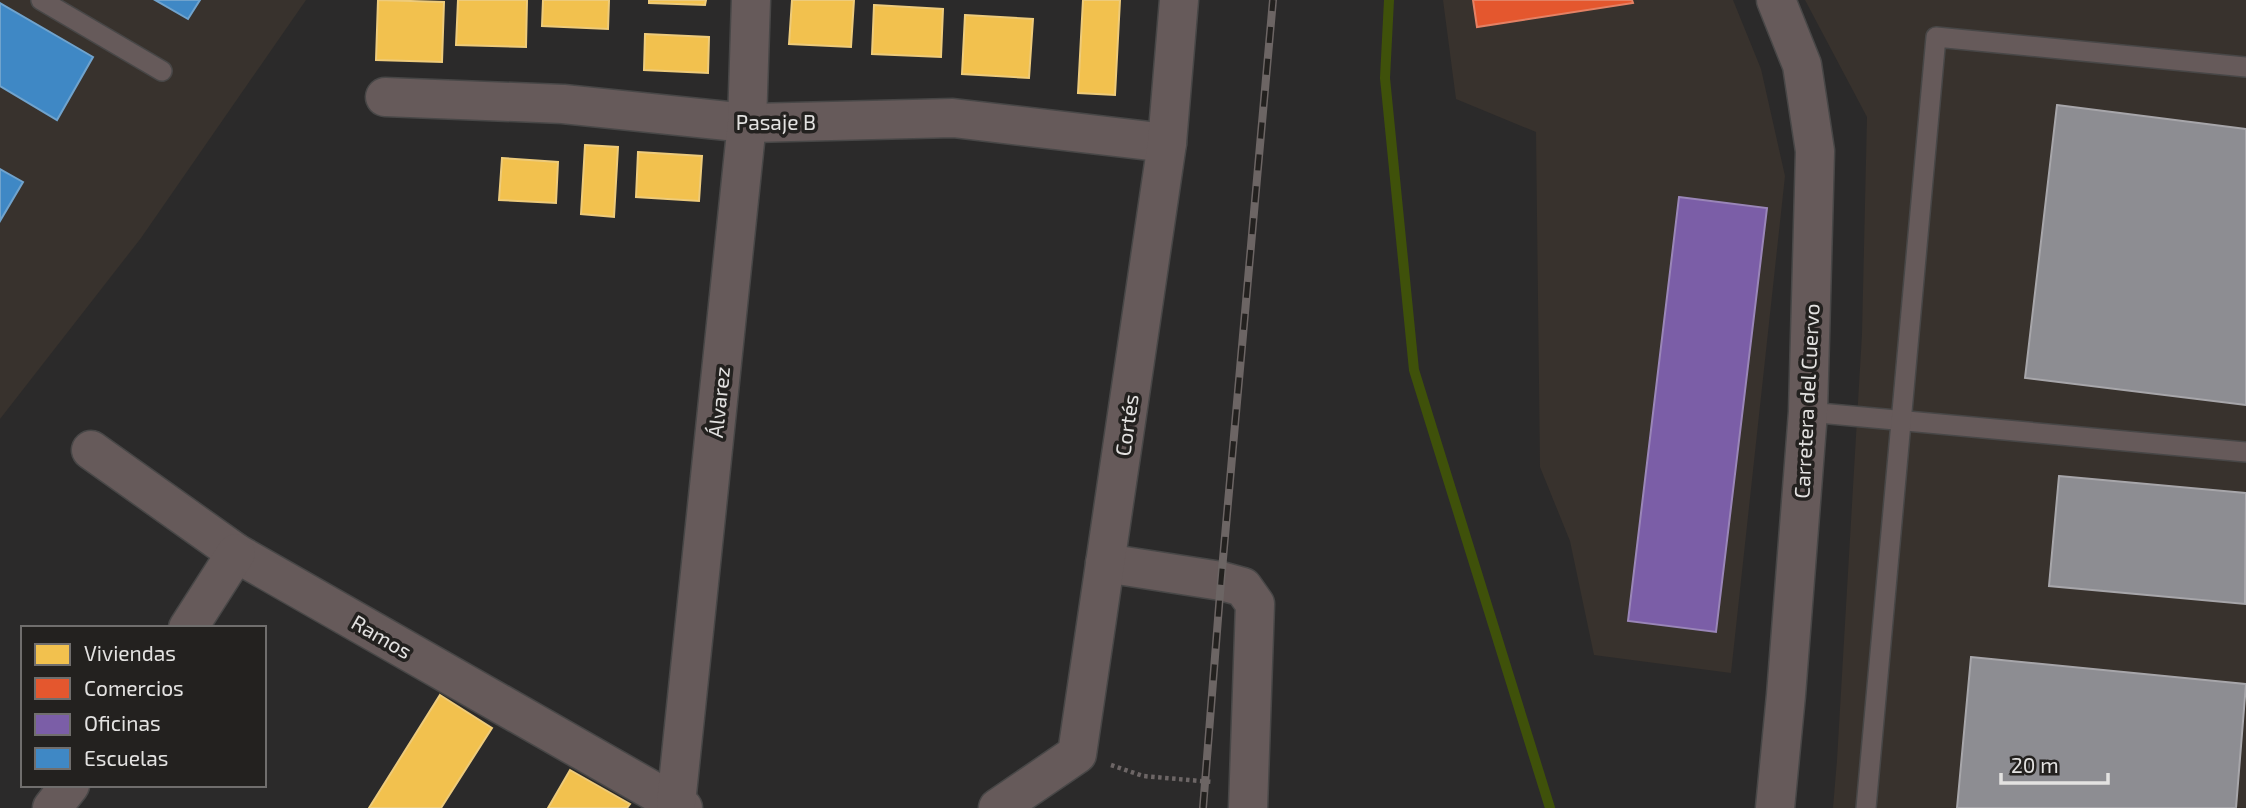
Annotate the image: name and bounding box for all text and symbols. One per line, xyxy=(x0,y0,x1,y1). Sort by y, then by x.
street label: Pasaje B xyxy=(736,109,816,135)
street label: Carretera del Cuervo xyxy=(1788,303,1824,499)
street label: Álvarez xyxy=(702,365,734,439)
street label: Cortés xyxy=(1109,392,1143,458)
street label: Ramos xyxy=(347,609,417,663)
legend xyxy=(21,626,266,787)
text: Viviendas xyxy=(84,640,176,665)
text: Comercios xyxy=(84,675,184,700)
text: Oficinas xyxy=(84,710,161,735)
scale bar xyxy=(2001,742,2108,786)
text: Escuelas xyxy=(84,745,168,770)
text: 20 m xyxy=(2011,752,2059,777)

